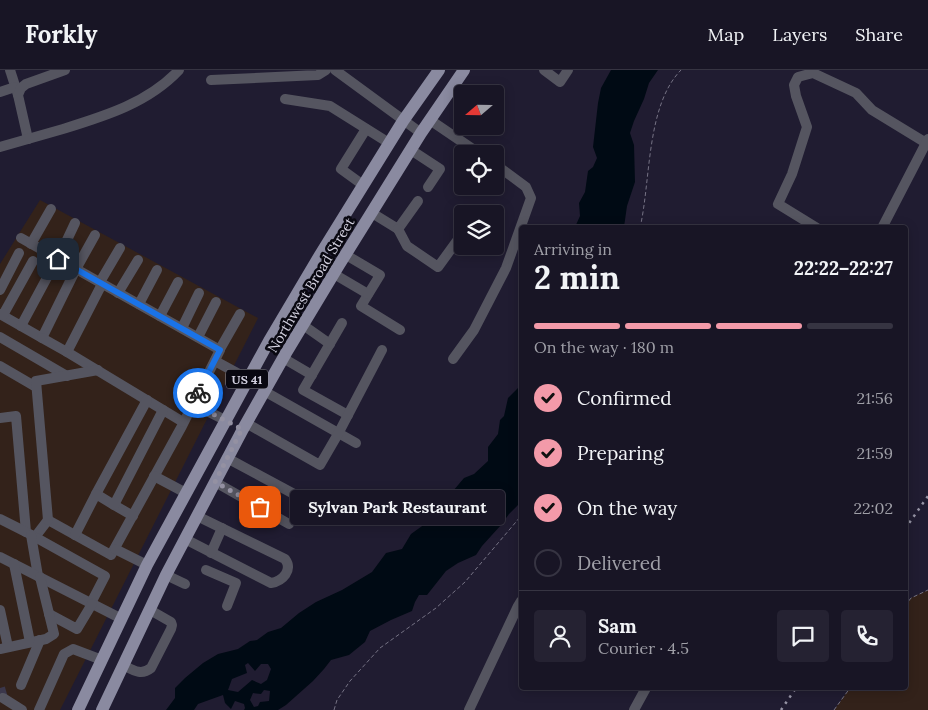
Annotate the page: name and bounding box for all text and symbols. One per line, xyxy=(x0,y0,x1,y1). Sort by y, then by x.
text: Forkly xyxy=(25,19,97,50)
text: Map xyxy=(708,23,744,46)
text: Layers xyxy=(772,23,827,46)
text: Share xyxy=(855,23,903,46)
north arrow xyxy=(454,85,504,135)
map controls xyxy=(454,85,504,255)
button: locate xyxy=(454,145,504,195)
button: layers xyxy=(454,205,504,255)
street label: Northwest Broad Street xyxy=(263,214,359,356)
pin xyxy=(37,238,79,280)
text: Arriving in xyxy=(534,239,612,259)
icon: home xyxy=(44,245,72,273)
text: 22:22–22:27 xyxy=(794,256,893,280)
text: 2 min xyxy=(534,257,620,298)
text: On the way · 180 m xyxy=(534,337,674,357)
courier xyxy=(173,368,223,418)
road number: US 41 xyxy=(226,370,268,388)
icon: bike xyxy=(184,379,212,407)
icon: check xyxy=(534,384,562,412)
text: Confirmed xyxy=(577,386,672,410)
text: 21:56 xyxy=(857,388,893,408)
icon: check xyxy=(534,439,562,467)
text: Preparing xyxy=(577,441,664,465)
text: 21:59 xyxy=(857,443,893,463)
pin xyxy=(239,486,281,528)
callout: Sylvan Park Restaurant xyxy=(290,490,505,524)
icon: bag xyxy=(246,493,274,521)
icon: check xyxy=(534,494,562,522)
text: On the way xyxy=(577,496,677,520)
text: Sylvan Park Restaurant xyxy=(308,497,487,517)
text: 22:02 xyxy=(853,498,893,518)
text: Delivered xyxy=(577,551,661,575)
button: person xyxy=(534,610,586,662)
button: chat xyxy=(777,610,829,662)
button: phone xyxy=(841,610,893,662)
text: Sam xyxy=(598,614,637,638)
text: Courier · 4.5 xyxy=(598,638,689,658)

